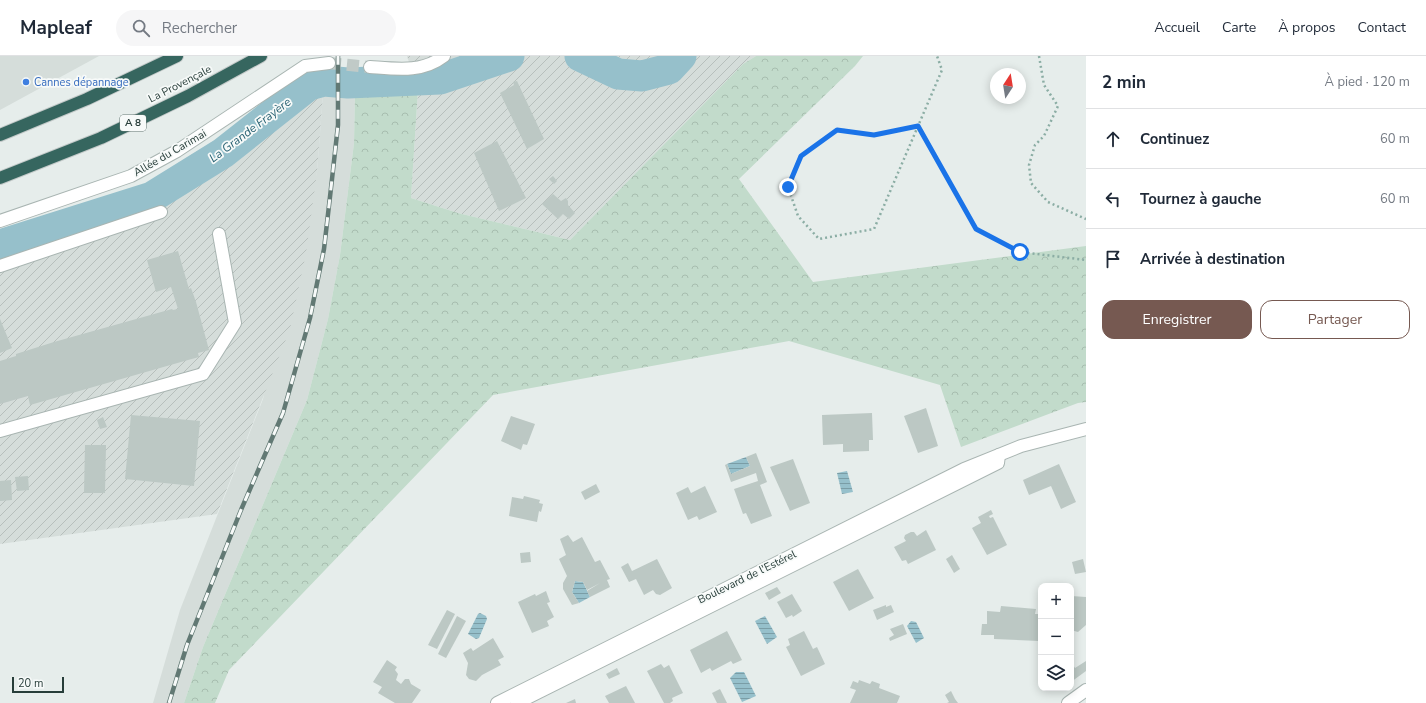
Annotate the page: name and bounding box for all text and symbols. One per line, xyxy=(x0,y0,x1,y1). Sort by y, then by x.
search box xyxy=(116,10,396,46)
text: Mapleaf xyxy=(20,15,92,41)
icon: search xyxy=(130,17,152,39)
text: Rechercher xyxy=(162,18,237,38)
text: Accueil xyxy=(1154,18,1200,37)
text: Carte xyxy=(1222,18,1256,37)
text: À propos xyxy=(1278,18,1336,37)
text: Contact xyxy=(1358,18,1406,37)
street label: La Provençale xyxy=(146,62,214,106)
north arrow xyxy=(990,68,1026,104)
text: 2 min xyxy=(1102,71,1146,94)
text: À pied · 120 m xyxy=(1325,73,1410,91)
place label: Cannes dépannage xyxy=(34,75,129,90)
marker: Cannes dépannage xyxy=(21,77,31,87)
water label: La Grande Frayère xyxy=(206,94,295,166)
road number: A 8 xyxy=(120,115,146,131)
street label: Allée du Carimai xyxy=(131,126,209,180)
icon: ahead xyxy=(1102,128,1124,150)
text: Continuez xyxy=(1140,129,1209,149)
text: 60 m xyxy=(1380,130,1410,148)
route end xyxy=(779,178,797,196)
icon: left xyxy=(1102,188,1124,210)
text: Tournez à gauche xyxy=(1140,189,1262,209)
text: 60 m xyxy=(1380,190,1410,208)
route start xyxy=(1011,243,1029,261)
icon: arrive xyxy=(1102,248,1124,270)
text: Arrivée à destination xyxy=(1140,249,1285,269)
button: Enregistrer xyxy=(1102,300,1252,339)
button: Partager xyxy=(1260,300,1410,339)
street label: Boulevard de l'Estérel xyxy=(695,546,799,607)
map controls xyxy=(1038,583,1074,691)
button: + xyxy=(1038,583,1074,619)
button: − xyxy=(1038,619,1074,655)
button: layers xyxy=(1038,655,1074,691)
scale bar xyxy=(12,675,64,694)
text: 20 m xyxy=(18,676,43,691)

